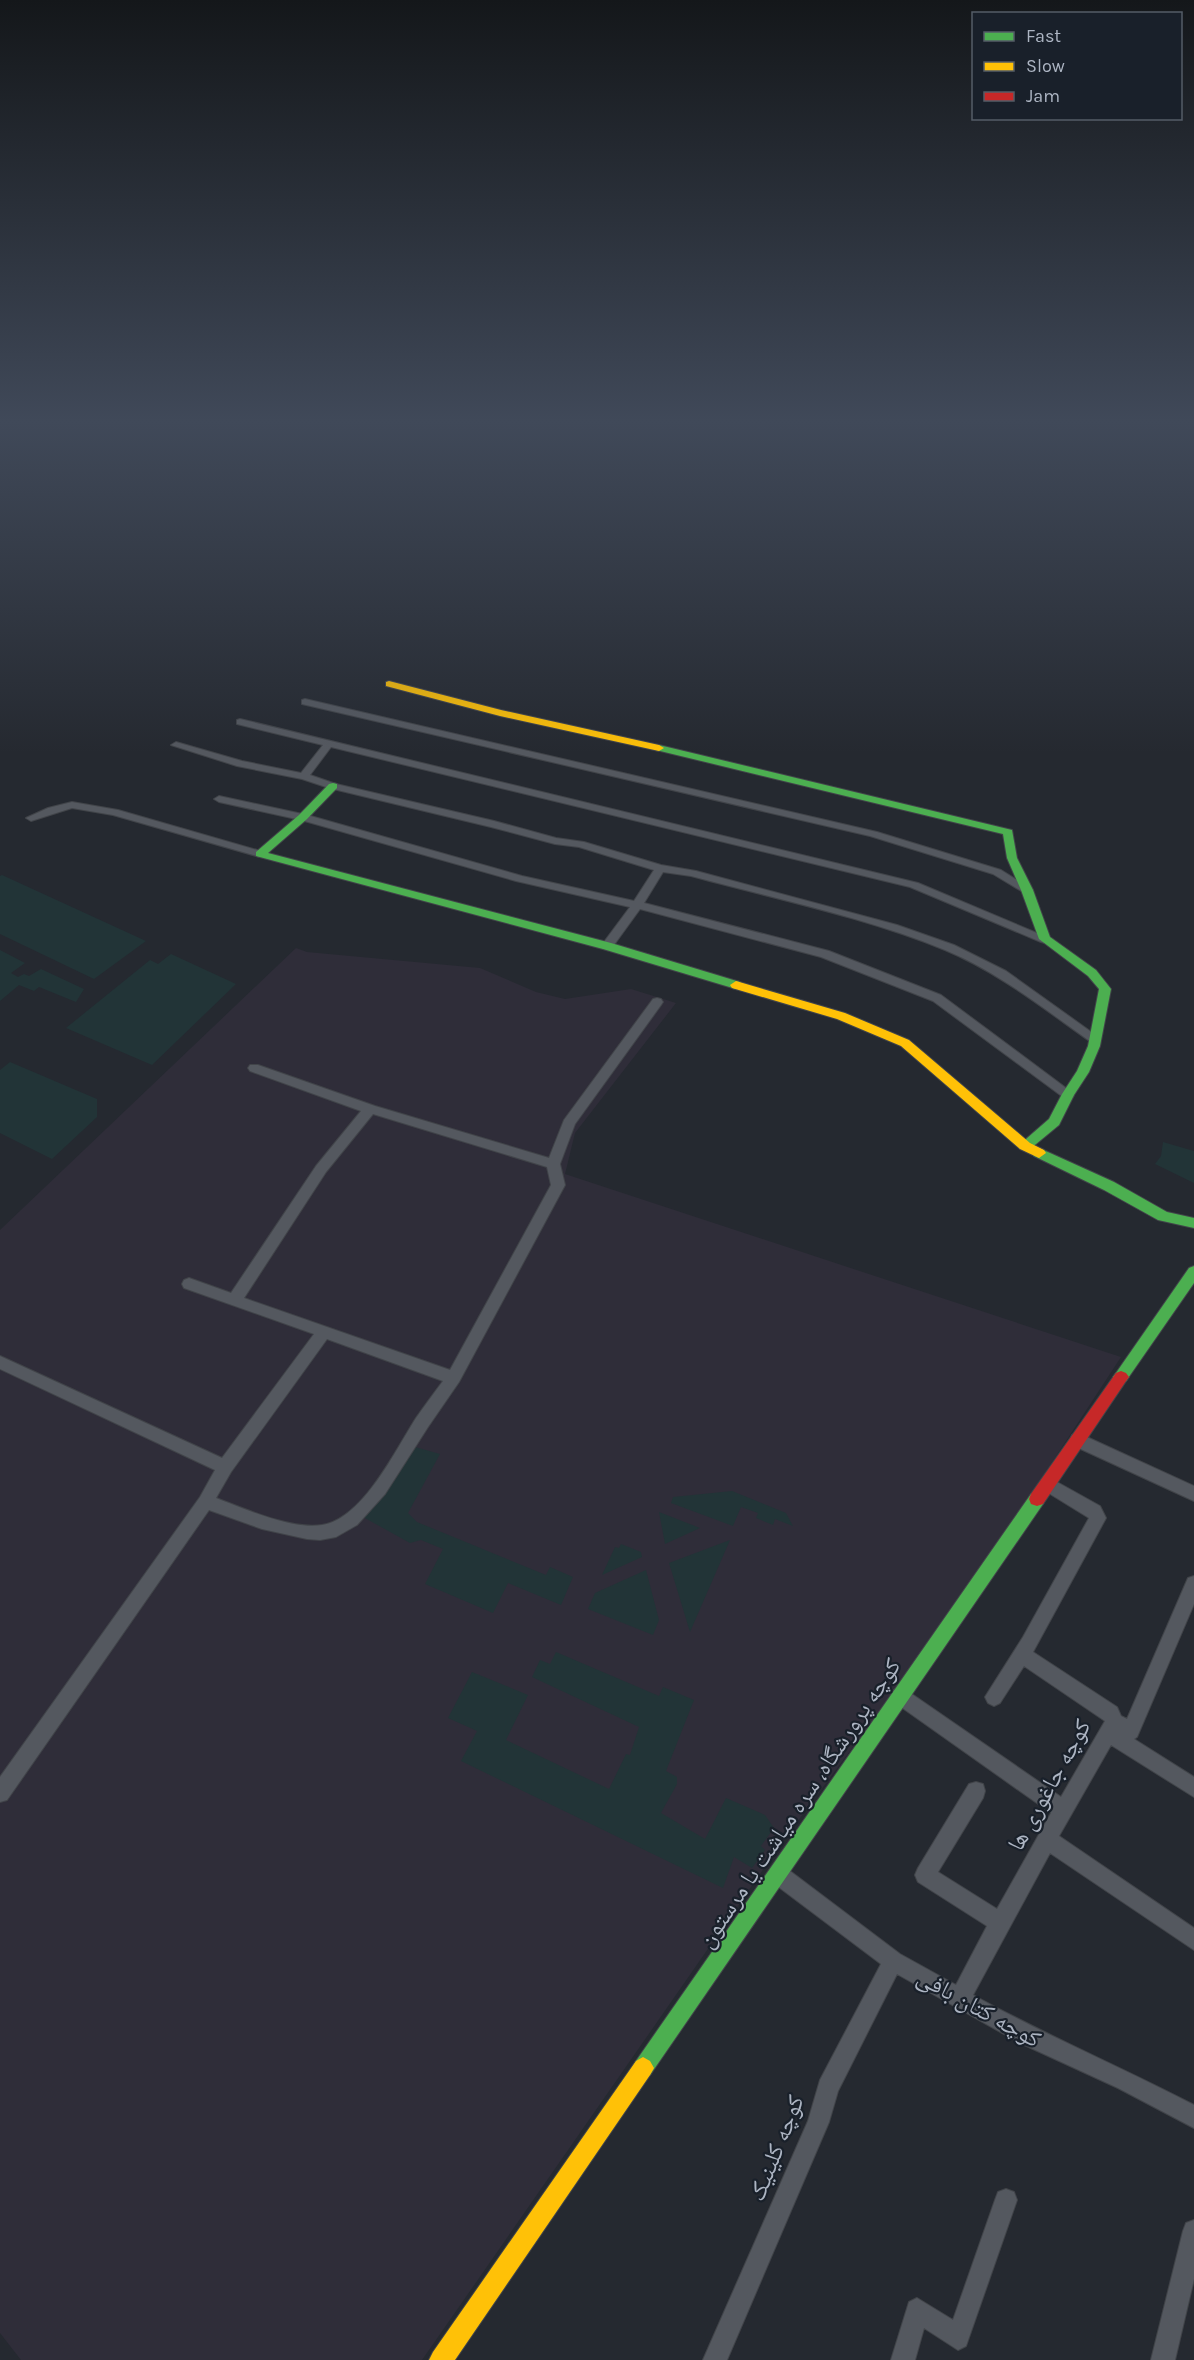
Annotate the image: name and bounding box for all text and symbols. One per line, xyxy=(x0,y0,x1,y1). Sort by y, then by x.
legend xyxy=(972,12,1182,120)
text: Fast xyxy=(1026,25,1061,47)
text: Slow xyxy=(1026,55,1065,77)
text: Jam xyxy=(1026,85,1060,107)
street label: کوچه پرورشگاه، سره میاشت یا مرستون xyxy=(691,1653,907,1953)
street label: کوچه جاغوری ها xyxy=(1001,1714,1097,1856)
street label: کوچه کتان بافی xyxy=(912,1963,1046,2053)
street label: کوچه کلینیک xyxy=(742,2091,810,2205)

